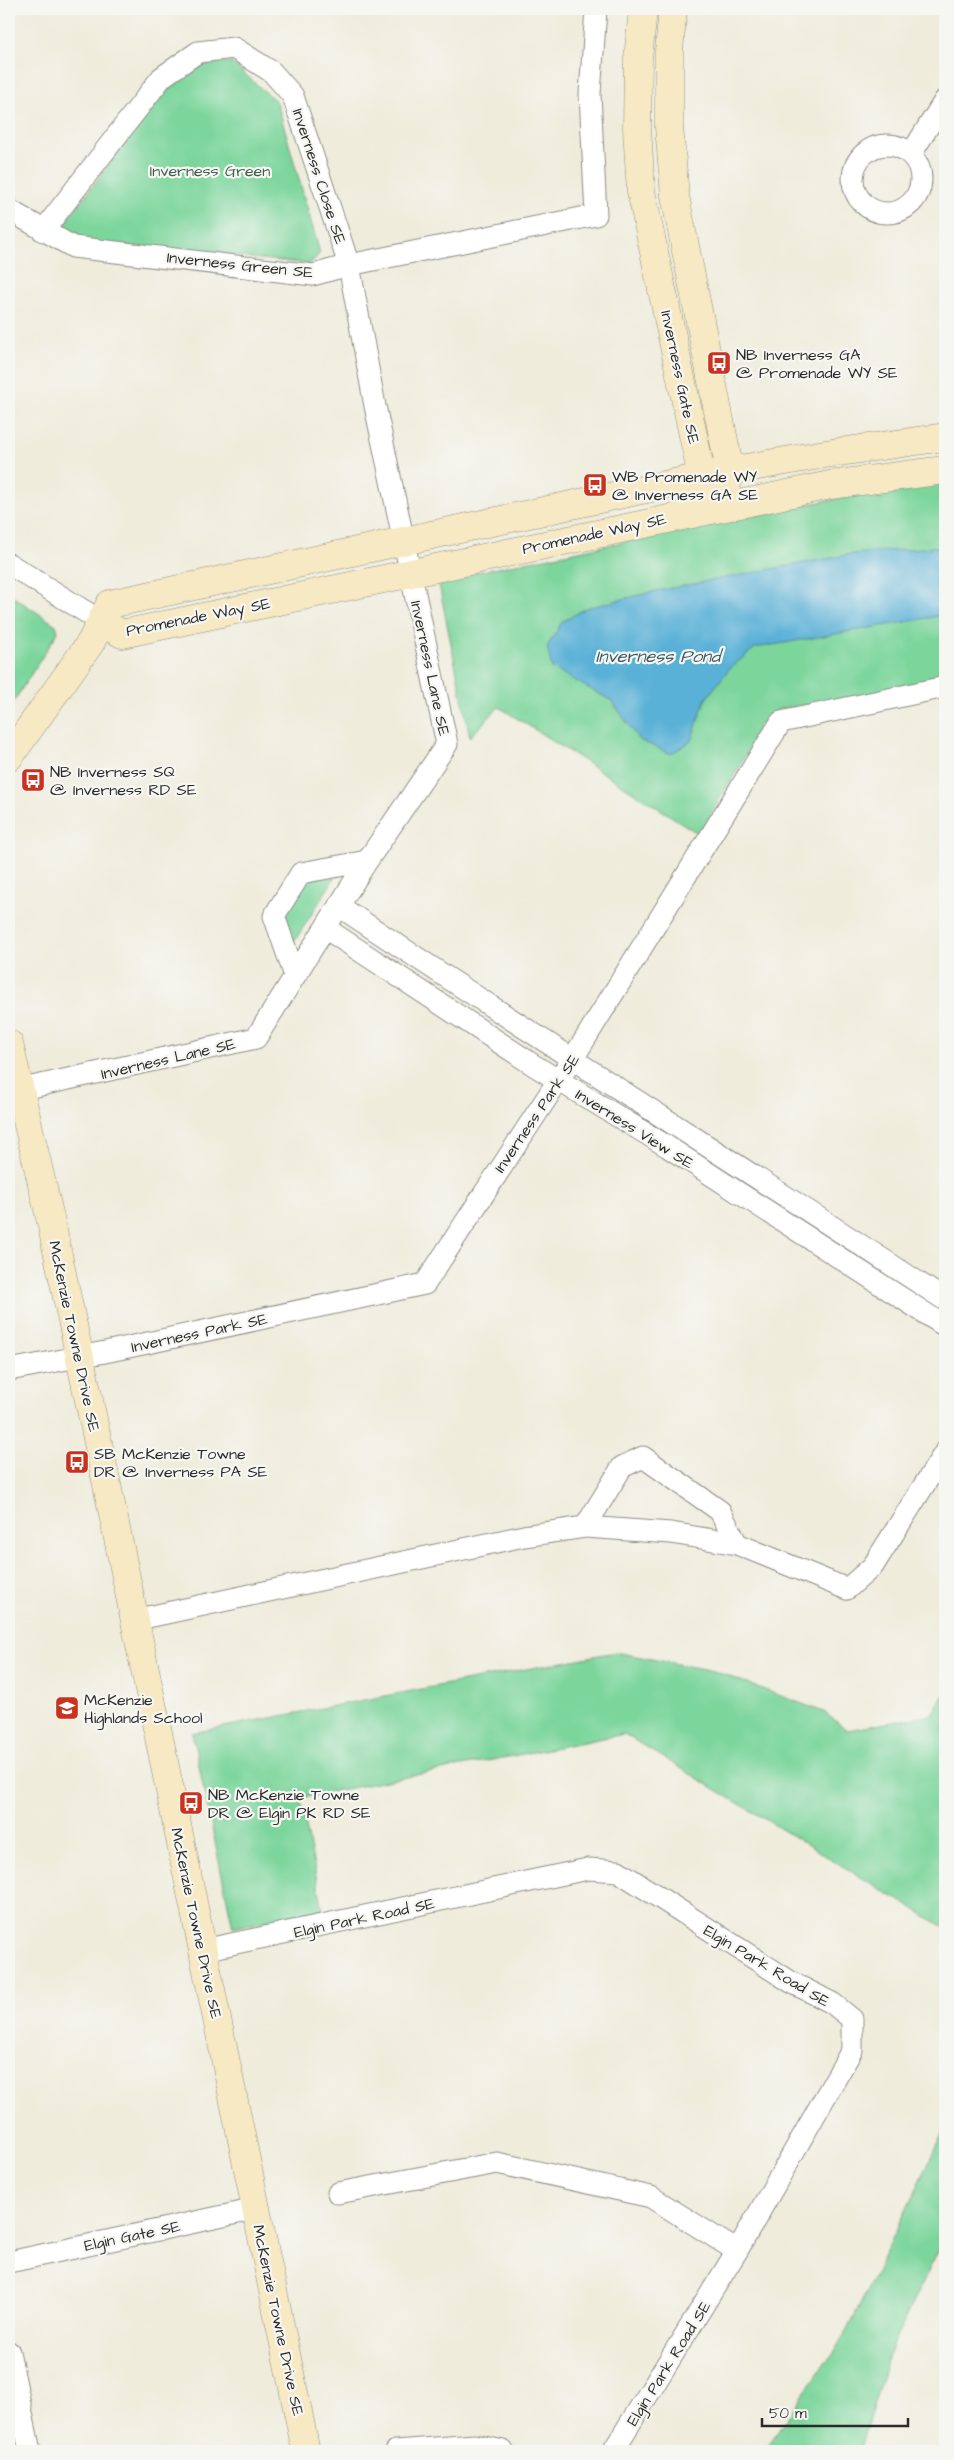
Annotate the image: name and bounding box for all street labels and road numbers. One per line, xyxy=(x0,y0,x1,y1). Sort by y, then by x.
street label: Inverness Close SE xyxy=(287,106,351,247)
street label: Inverness Green SE xyxy=(166,246,315,284)
street label: Inverness Gate SE xyxy=(655,308,705,446)
street label: Promenade Way SE xyxy=(520,508,669,561)
street label: Promenade Way SE xyxy=(124,592,273,643)
street label: Inverness Lane SE xyxy=(405,599,455,738)
street label: Inverness Lane SE xyxy=(99,1033,238,1085)
street label: Inverness Park SE xyxy=(489,1050,585,1177)
street label: Inverness View SE xyxy=(571,1084,698,1174)
street label: McKenzie Towne Drive SE xyxy=(43,1239,105,1434)
street label: Inverness Park SE xyxy=(129,1308,270,1358)
street label: McKenzie Towne Drive SE xyxy=(165,1826,227,2021)
street label: Elgin Park Road SE xyxy=(292,1892,437,1945)
street label: Elgin Park Road SE xyxy=(699,1920,834,2013)
street label: Elgin Gate SE xyxy=(82,2215,183,2258)
street label: McKenzie Towne Drive SE xyxy=(247,2223,309,2418)
street label: Elgin Park Road SE xyxy=(622,2296,717,2431)

